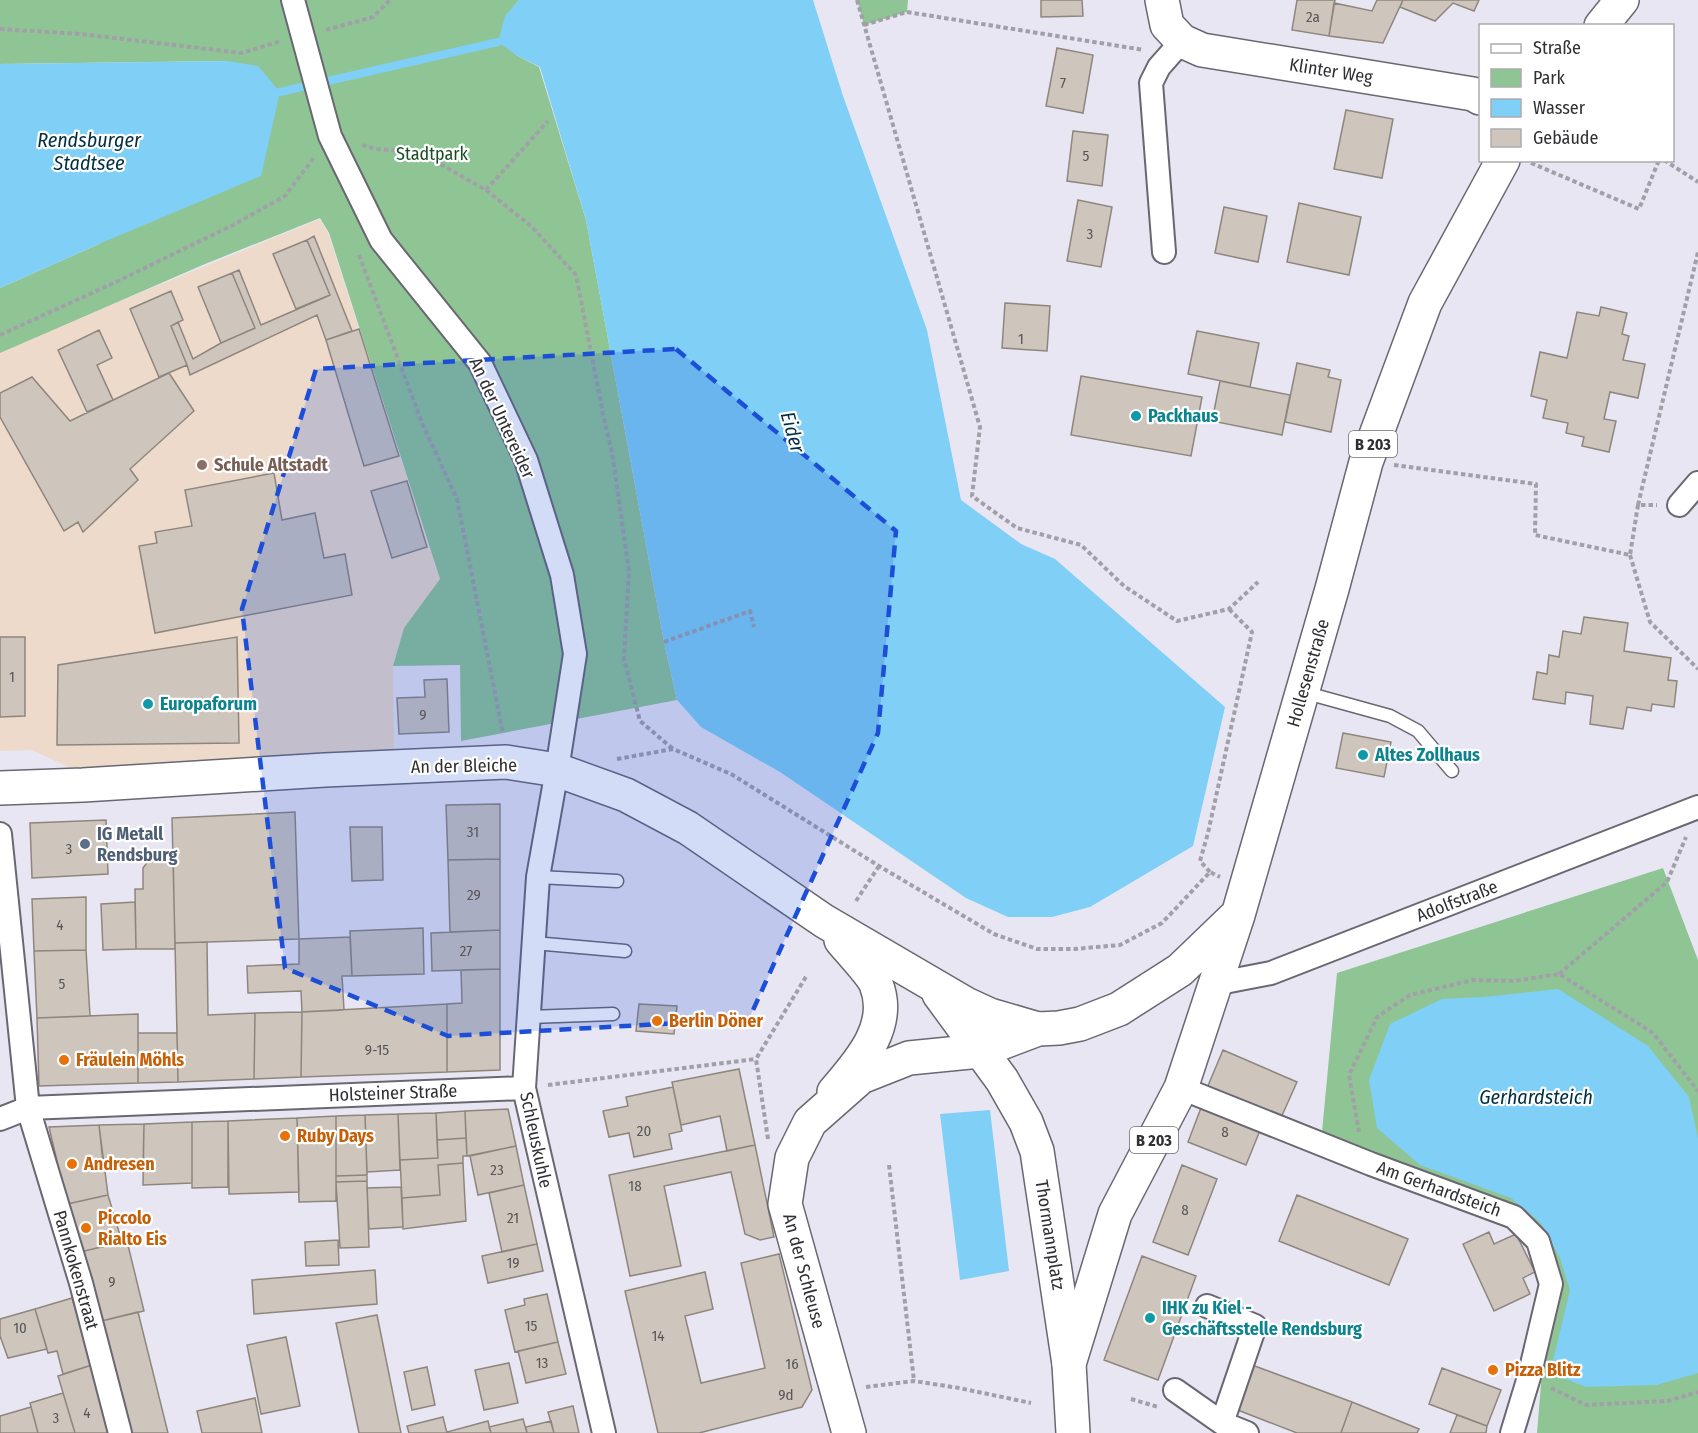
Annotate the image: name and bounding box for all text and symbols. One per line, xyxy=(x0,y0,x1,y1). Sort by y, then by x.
house number: 2a xyxy=(1306,8,1320,26)
legend xyxy=(1479,24,1674,162)
text: Straße xyxy=(1533,37,1581,59)
street label: Klinter Weg xyxy=(1288,54,1375,89)
text: Park xyxy=(1533,67,1566,89)
house number: 7 xyxy=(1060,74,1066,92)
text: Wasser xyxy=(1533,97,1586,119)
text: Gebäude xyxy=(1533,127,1599,149)
water label: Rendsburger Stadtsee xyxy=(37,128,142,175)
park label: Stadtpark xyxy=(396,143,469,165)
house number: 5 xyxy=(1083,147,1090,165)
house number: 3 xyxy=(1087,225,1094,243)
house number: 1 xyxy=(1018,330,1024,348)
street label: An der Untereider xyxy=(464,354,540,483)
place label: Packhaus xyxy=(1148,405,1219,427)
water label: Eider xyxy=(776,409,811,456)
marker: Packhaus xyxy=(1129,409,1143,423)
road number: B 203 xyxy=(1349,431,1397,457)
place label: Schule Altstadt xyxy=(214,454,328,476)
marker: Schule Altstadt xyxy=(195,458,209,472)
street label: Hollesenstraße xyxy=(1282,616,1334,730)
house number: 1 xyxy=(9,668,15,686)
place label: Europaforum xyxy=(160,693,257,715)
marker: Europaforum xyxy=(141,697,155,711)
house number: 9 xyxy=(419,706,427,724)
place label: Altes Zollhaus xyxy=(1374,744,1480,766)
marker: Altes Zollhaus xyxy=(1356,748,1370,762)
street label: An der Bleiche xyxy=(411,754,517,778)
place label: IG Metall Rendsburg xyxy=(97,823,178,866)
house number: 31 xyxy=(467,823,479,841)
marker: IG Metall Rendsburg xyxy=(78,837,92,851)
house number: 3 xyxy=(66,840,73,858)
street label: Adolfstraße xyxy=(1413,875,1501,927)
house number: 29 xyxy=(467,886,481,904)
house number: 4 xyxy=(56,916,64,934)
house number: 27 xyxy=(460,942,472,960)
house number: 5 xyxy=(59,975,66,993)
place label: Berlin Döner xyxy=(669,1010,763,1032)
marker: Berlin Döner xyxy=(650,1014,664,1028)
house number: 9-15 xyxy=(365,1041,389,1059)
place label: Fräulein Möhls xyxy=(76,1049,184,1071)
marker: Fräulein Möhls xyxy=(57,1053,71,1067)
street label: Holsteiner Straße xyxy=(328,1080,458,1106)
water label: Gerhardsteich xyxy=(1479,1085,1593,1109)
street label: Schleuskuhle xyxy=(515,1090,557,1190)
house number: 20 xyxy=(637,1122,651,1140)
house number: 8 xyxy=(1221,1123,1229,1141)
place label: Ruby Days xyxy=(297,1125,374,1147)
road number: B 203 xyxy=(1130,1127,1178,1153)
marker: Ruby Days xyxy=(278,1129,292,1143)
place label: Andresen xyxy=(83,1153,155,1175)
street label: Am Gerhardsteich xyxy=(1374,1156,1504,1222)
marker: Andresen xyxy=(65,1157,79,1171)
house number: 23 xyxy=(490,1161,504,1179)
house number: 18 xyxy=(628,1177,642,1195)
street label: Thormannplatz xyxy=(1030,1178,1070,1292)
house number: 8 xyxy=(1181,1201,1189,1219)
place label: Piccolo Rialto Eis xyxy=(98,1207,167,1250)
street label: Pannkokenstraat xyxy=(48,1208,104,1332)
house number: 21 xyxy=(507,1209,519,1227)
street label: An der Schleuse xyxy=(778,1211,830,1331)
marker: Piccolo Rialto Eis xyxy=(79,1221,93,1235)
house number: 19 xyxy=(506,1254,520,1272)
house number: 9 xyxy=(108,1273,116,1291)
place label: IHK zu Kiel - Geschäftsstelle Rendsburg xyxy=(1162,1297,1362,1340)
marker: IHK zu Kiel - Geschäftsstelle Rendsburg xyxy=(1143,1311,1157,1325)
house number: 15 xyxy=(525,1317,537,1335)
house number: 10 xyxy=(13,1319,27,1337)
house number: 14 xyxy=(651,1327,665,1345)
house number: 13 xyxy=(536,1354,549,1372)
house number: 16 xyxy=(785,1355,799,1373)
place label: Pizza Blitz xyxy=(1505,1359,1581,1381)
marker: Pizza Blitz xyxy=(1486,1363,1500,1377)
house number: 9d xyxy=(778,1386,794,1404)
house number: 4 xyxy=(83,1404,91,1422)
house number: 3 xyxy=(53,1409,60,1427)

